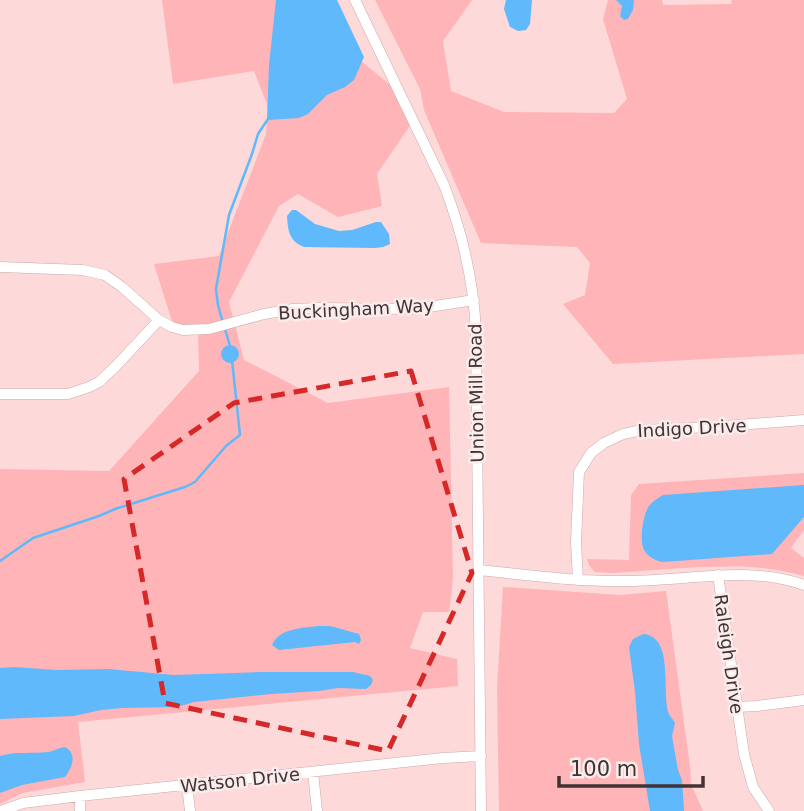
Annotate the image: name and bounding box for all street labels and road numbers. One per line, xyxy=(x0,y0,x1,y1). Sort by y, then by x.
street label: Buckingham Way xyxy=(278,294,435,324)
street label: Union Mill Road xyxy=(464,323,488,463)
street label: Indigo Drive xyxy=(637,415,747,441)
street label: Raleigh Drive xyxy=(710,593,748,715)
street label: Watson Drive xyxy=(179,763,301,797)

